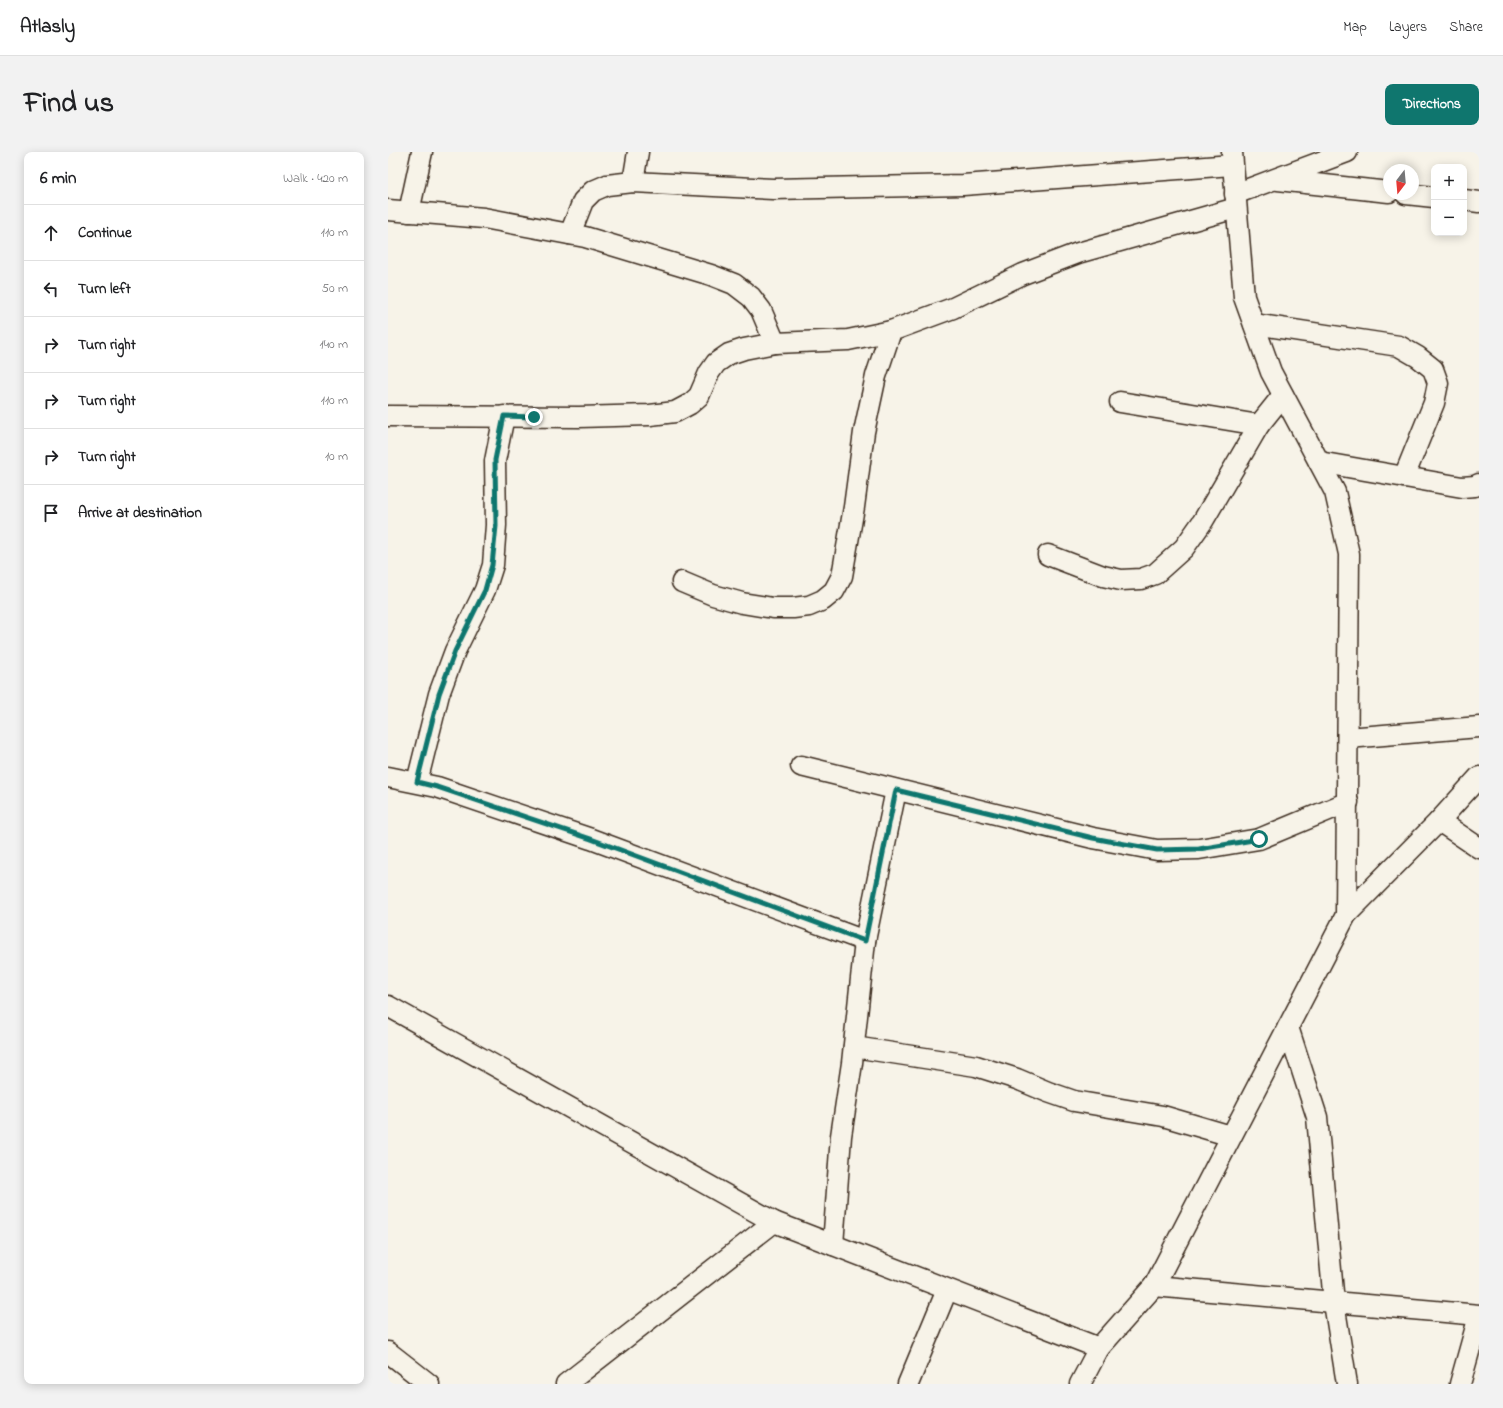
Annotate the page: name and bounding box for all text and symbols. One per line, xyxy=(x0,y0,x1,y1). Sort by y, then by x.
text: Atlasly xyxy=(20,14,75,41)
text: Map xyxy=(1343,17,1367,38)
text: Layers xyxy=(1389,17,1427,38)
text: Share xyxy=(1449,17,1483,38)
text: Find us xyxy=(24,84,114,125)
button: Directions xyxy=(1385,84,1479,125)
north arrow xyxy=(1383,164,1419,200)
map controls xyxy=(1431,164,1467,236)
button: + xyxy=(1431,164,1467,200)
text: 6 min xyxy=(40,166,76,191)
text: Walk · 420 m xyxy=(283,169,348,188)
button: − xyxy=(1431,200,1467,236)
icon: ahead xyxy=(40,222,62,244)
text: Continue xyxy=(78,222,132,244)
text: 110 m xyxy=(321,223,348,242)
icon: left xyxy=(40,278,62,300)
text: Turn left xyxy=(78,278,131,300)
text: 50 m xyxy=(322,279,348,298)
icon: right xyxy=(40,334,62,356)
text: Turn right xyxy=(78,334,136,356)
text: 140 m xyxy=(320,335,348,354)
icon: right xyxy=(40,390,62,412)
text: Turn right xyxy=(78,390,136,412)
text: 110 m xyxy=(321,391,348,410)
route end xyxy=(525,408,543,426)
icon: right xyxy=(40,446,62,468)
text: Turn right xyxy=(78,446,136,468)
text: 10 m xyxy=(325,447,348,466)
icon: arrive xyxy=(40,502,62,524)
text: Arrive at destination xyxy=(78,502,202,524)
route start xyxy=(1250,830,1268,848)

